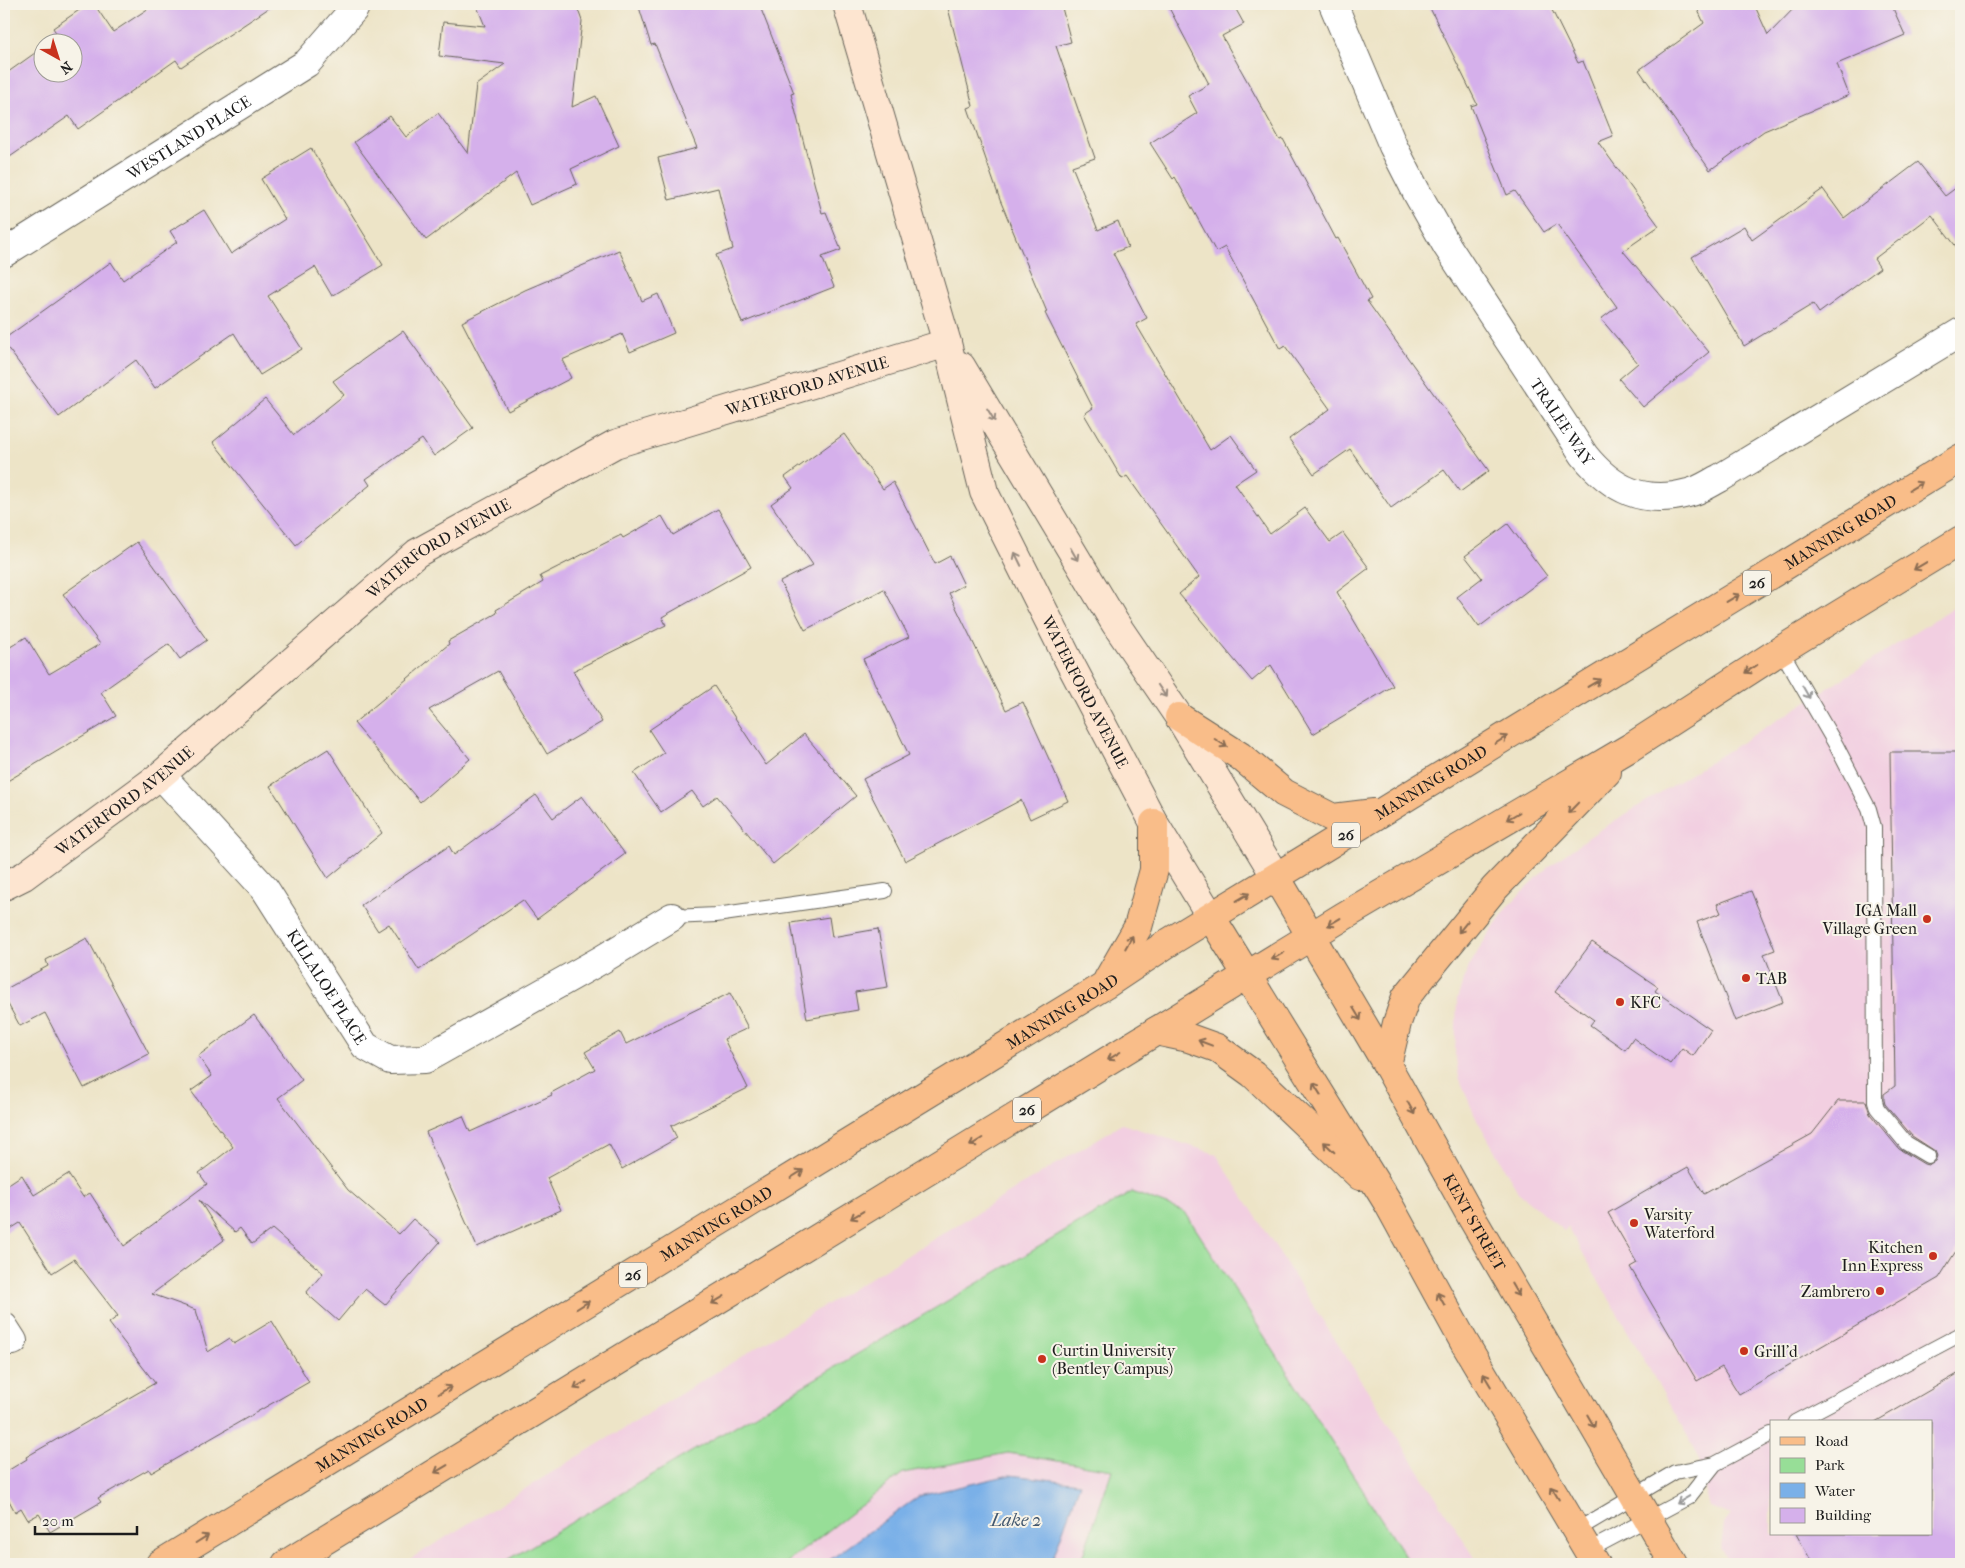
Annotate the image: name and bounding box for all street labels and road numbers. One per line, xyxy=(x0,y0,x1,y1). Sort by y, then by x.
street label: WESTLAND PLACE xyxy=(122,91,254,184)
street label: WATERFORD AVENUE xyxy=(722,352,891,420)
street label: TRALEE WAY xyxy=(1527,374,1599,470)
street label: MANNING ROAD xyxy=(1780,490,1900,573)
street label: WATERFORD AVENUE xyxy=(362,494,514,603)
road number: 26 xyxy=(1743,570,1771,596)
street label: WATERFORD AVENUE xyxy=(1038,611,1133,771)
street label: WATERFORD AVENUE xyxy=(51,741,198,860)
street label: MANNING ROAD xyxy=(1371,741,1490,824)
road number: 26 xyxy=(1332,822,1360,848)
street label: KILLALOE PLACE xyxy=(283,925,371,1048)
street label: MANNING ROAD xyxy=(1002,969,1122,1053)
road number: 26 xyxy=(1013,1098,1041,1122)
street label: KENT STREET xyxy=(1440,1170,1510,1274)
street label: MANNING ROAD xyxy=(656,1182,776,1265)
road number: 26 xyxy=(619,1262,647,1288)
street label: MANNING ROAD xyxy=(312,1393,431,1476)

